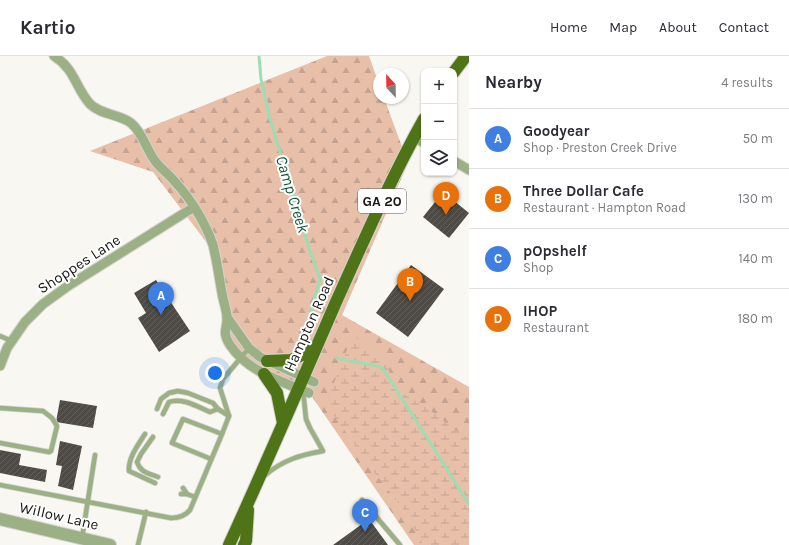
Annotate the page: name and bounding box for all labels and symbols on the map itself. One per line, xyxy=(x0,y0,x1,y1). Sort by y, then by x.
north arrow xyxy=(373,68,409,104)
water label: Camp Creek xyxy=(272,153,313,236)
pin: D xyxy=(433,182,459,215)
road number: GA 20 xyxy=(358,189,406,213)
street label: Shoppes Lane xyxy=(34,231,124,297)
pin: B xyxy=(397,268,423,301)
street label: Hampton Road xyxy=(280,274,338,374)
pin: A xyxy=(148,282,174,315)
your location xyxy=(205,363,225,383)
street label: Willow Lane xyxy=(18,498,100,534)
pin: C xyxy=(352,499,378,532)

